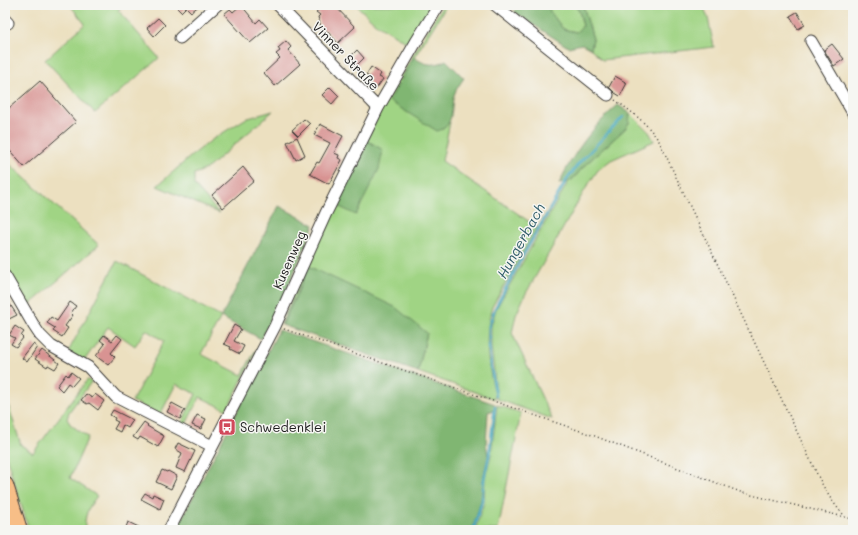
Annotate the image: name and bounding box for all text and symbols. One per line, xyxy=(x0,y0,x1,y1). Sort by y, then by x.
street label: Vinner Straße xyxy=(309,18,384,94)
water label: Hungerbach xyxy=(492,200,549,282)
street label: Kusenweg xyxy=(268,228,309,292)
bus stop icon: Schwedenklei xyxy=(217,417,237,437)
place label: Schwedenklei xyxy=(240,418,326,435)

